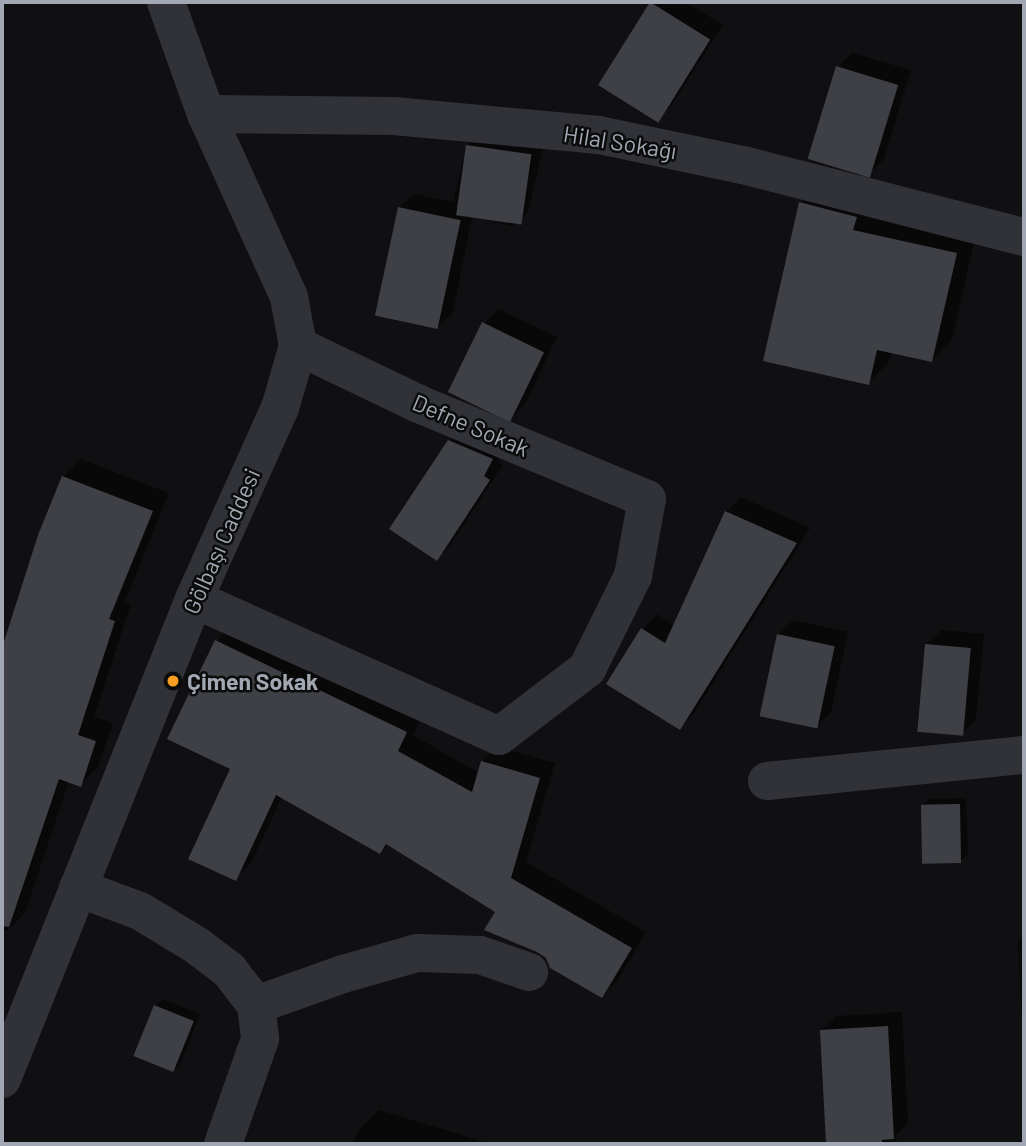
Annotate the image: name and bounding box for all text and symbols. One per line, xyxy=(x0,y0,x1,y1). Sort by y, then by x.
street label: Hilal Sokağı xyxy=(562,119,678,165)
street label: Defne Sokak xyxy=(408,388,534,462)
street label: Gölbaşı Caddesi xyxy=(177,464,265,618)
place label: Çimen Sokak xyxy=(187,667,318,695)
marker: Çimen Sokak xyxy=(165,673,181,689)

